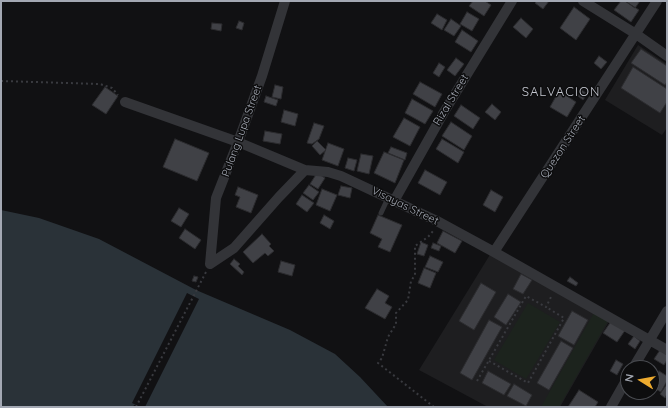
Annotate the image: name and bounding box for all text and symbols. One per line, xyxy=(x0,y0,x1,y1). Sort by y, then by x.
street label: Rizal Street xyxy=(431,72,471,128)
street label: Pulang Lupa Street xyxy=(219,83,265,179)
district label: SALVACION xyxy=(522,84,600,100)
street label: Quezon Street xyxy=(538,113,588,181)
street label: Visayas Street xyxy=(369,184,441,228)
north arrow xyxy=(620,360,660,400)
text: N xyxy=(622,373,637,383)

